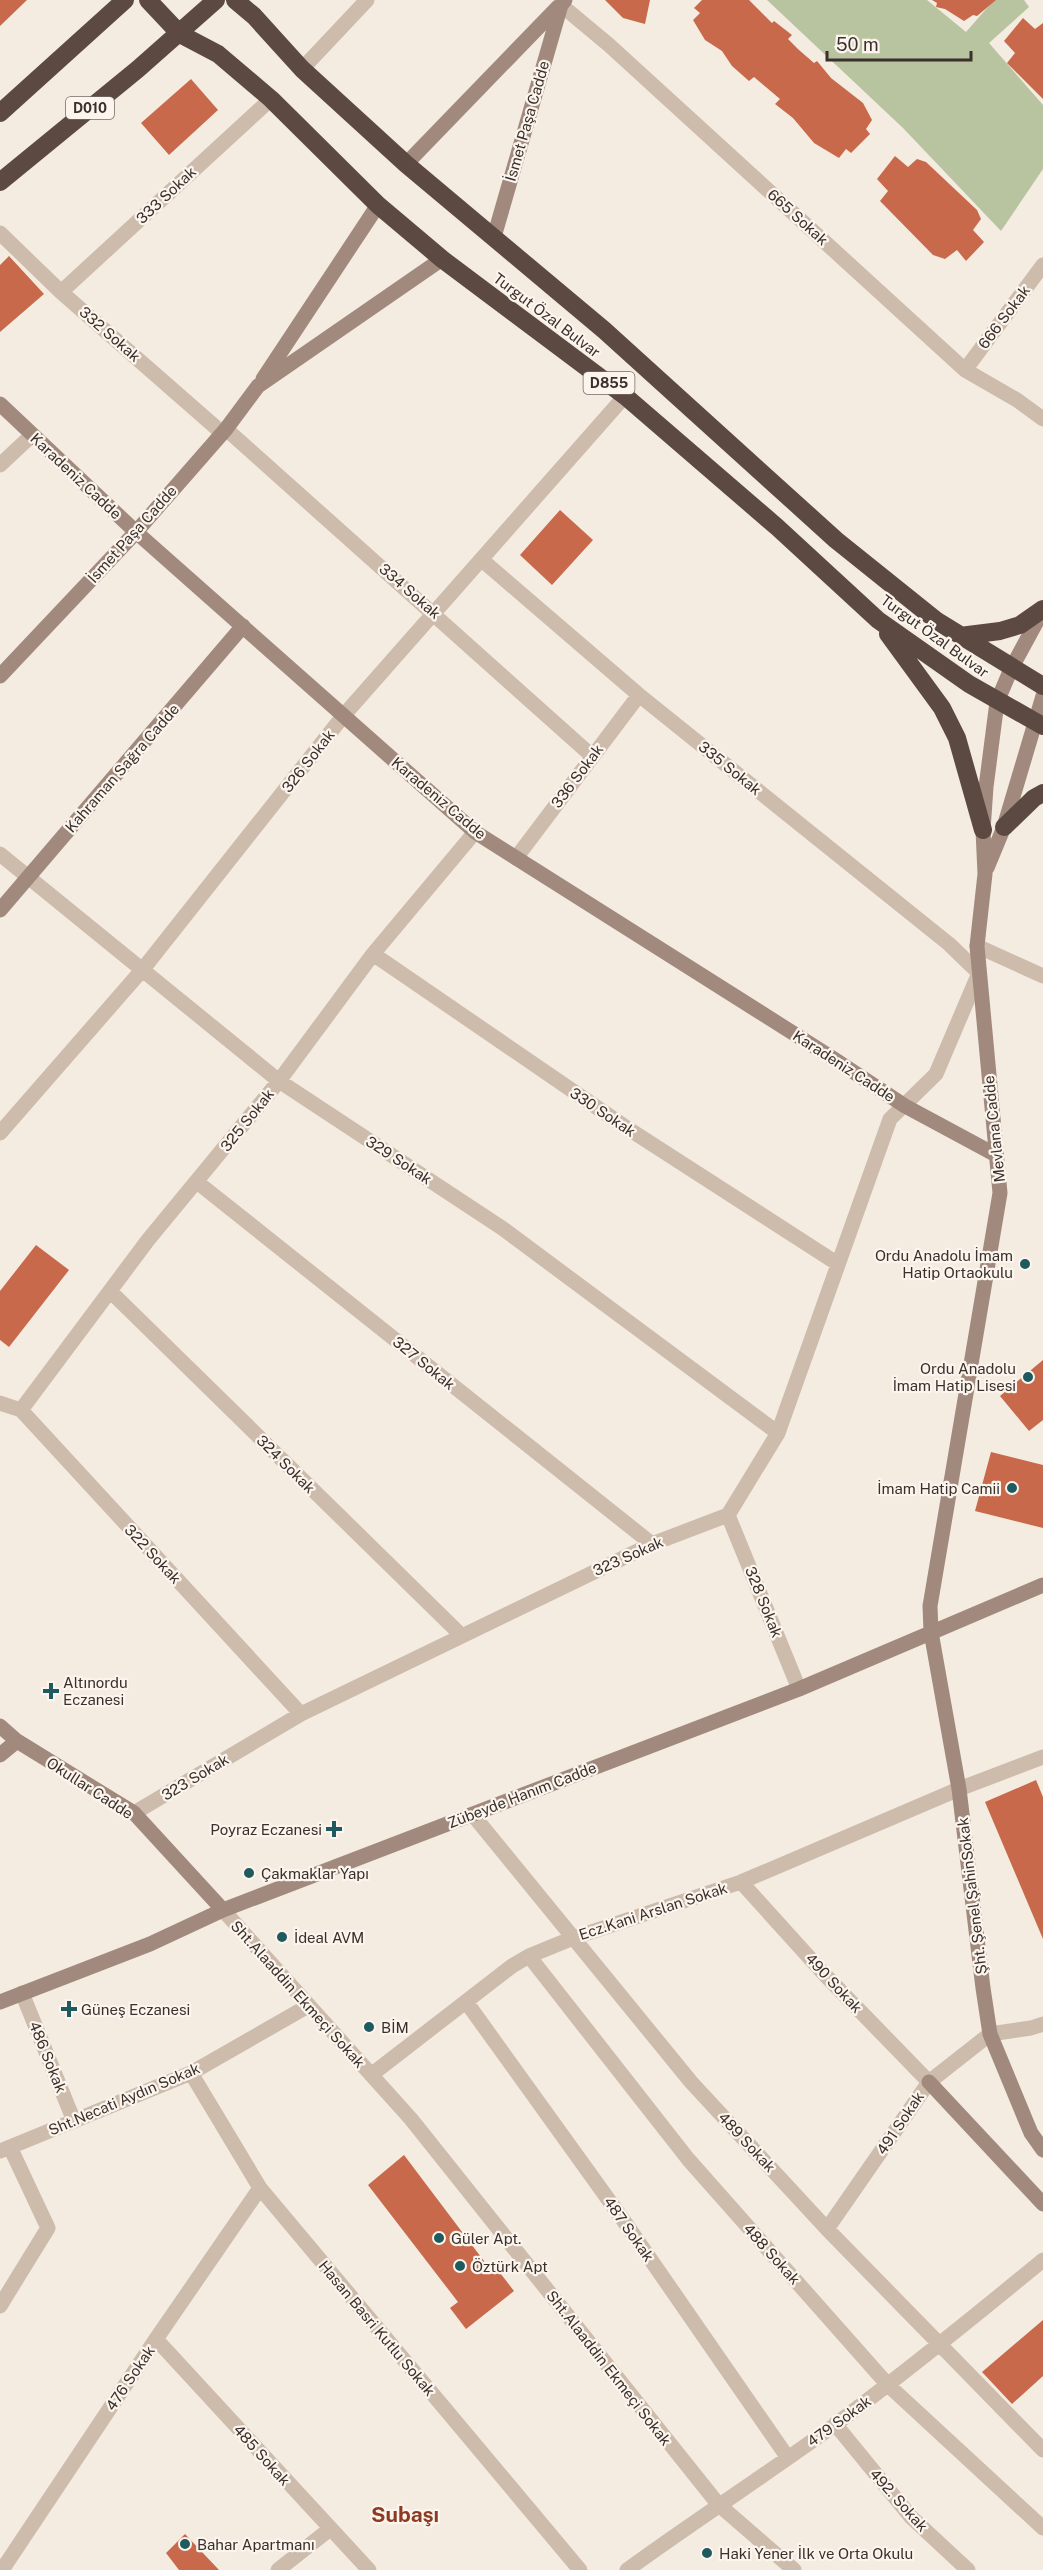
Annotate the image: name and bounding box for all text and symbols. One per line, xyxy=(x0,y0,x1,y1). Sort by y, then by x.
scale bar xyxy=(827,24,971,62)
text: 50 m xyxy=(836,34,879,55)
street label: İsmet Paşa Cadde xyxy=(501,59,552,183)
road number: D010 xyxy=(66,97,114,119)
street label: 333 Sokak xyxy=(133,163,199,227)
street label: 665 Sokak xyxy=(764,185,832,249)
street label: Turgut Özal Bulvar xyxy=(490,269,604,361)
street label: 666 Sokak xyxy=(975,282,1033,352)
street label: 332 Sokak xyxy=(76,303,144,365)
road number: D855 xyxy=(584,372,634,394)
street label: Karadeniz Cadde xyxy=(27,430,125,522)
street label: İsmet Paşa Cadde xyxy=(83,481,180,586)
street label: 334 Sokak xyxy=(376,560,444,622)
street label: Turgut Özal Bulvar xyxy=(878,590,993,681)
street label: Kahraman Sağra Cadde xyxy=(62,700,182,836)
street label: 326 Sokak xyxy=(278,726,338,796)
street label: 335 Sokak xyxy=(695,738,765,798)
street label: 336 Sokak xyxy=(548,741,606,811)
street label: Karadeniz Cadde xyxy=(388,754,490,842)
street label: Karadeniz Cadde xyxy=(790,1027,898,1105)
street label: Mevlana Cadde xyxy=(980,1075,1008,1183)
street label: 330 Sokak xyxy=(567,1084,639,1140)
street label: 325 Sokak xyxy=(217,1085,277,1155)
street label: 329 Sokak xyxy=(363,1132,435,1188)
place label: Ordu Anadolu İmam Hatip Ortaokulu xyxy=(875,1246,1013,1281)
marker: Ordu Anadolu İmam Hatip Ortaokulu xyxy=(1018,1257,1032,1271)
street label: 327 Sokak xyxy=(390,1333,458,1393)
place label: Ordu Anadolu İmam Hatip Lisesi xyxy=(893,1360,1016,1394)
marker: Ordu Anadolu İmam Hatip Lisesi xyxy=(1021,1370,1035,1384)
street label: 324 Sokak xyxy=(253,1431,319,1497)
place label: İmam Hatip Camii xyxy=(877,1479,1000,1497)
marker: İmam Hatip Camii xyxy=(1005,1481,1019,1495)
street label: 322 Sokak xyxy=(121,1521,185,1587)
street label: 323 Sokak xyxy=(590,1533,666,1579)
street label: 328 Sokak xyxy=(742,1564,786,1640)
place label: Altınordu Eczanesi xyxy=(63,1674,128,1708)
marker: Altınordu Eczanesi xyxy=(44,1684,58,1698)
street label: 323 Sokak xyxy=(158,1750,232,1804)
street label: Okullar Cadde xyxy=(44,1754,136,1822)
street label: Zübeyde Hanım Cadde xyxy=(445,1759,599,1831)
street label: Şht. Şenel ŞahinSokak xyxy=(954,1817,990,1975)
place label: Poyraz Eczanesi xyxy=(210,1821,322,1838)
marker: Poyraz Eczanesi xyxy=(327,1822,341,1836)
place label: Çakmaklar Yapı xyxy=(261,1865,369,1882)
marker: Çakmaklar Yapı xyxy=(242,1866,256,1880)
street label: Ecz.Kani Arslan Sokak xyxy=(577,1879,729,1943)
street label: Sht.Alaaddin Ekmeçi Sokak xyxy=(227,1917,369,2071)
place label: İdeal AVM xyxy=(294,1928,364,1946)
marker: İdeal AVM xyxy=(275,1930,289,1944)
street label: 490 Sokak xyxy=(802,1950,866,2016)
place label: Güneş Eczanesi xyxy=(81,2001,190,2018)
marker: Güneş Eczanesi xyxy=(62,2002,76,2016)
place label: BİM xyxy=(381,2018,409,2036)
street label: 486 Sokak xyxy=(26,2019,70,2095)
marker: BİM xyxy=(362,2020,376,2034)
street label: Sht.Necati Aydın Sokak xyxy=(46,2059,202,2139)
street label: 491 Sokak xyxy=(873,2088,927,2158)
street label: 489 Sokak xyxy=(715,2109,779,2175)
street label: 487 Sokak xyxy=(601,2193,657,2265)
street label: 488 Sokak xyxy=(740,2220,804,2288)
place label: Güler Apt. xyxy=(451,2230,521,2247)
marker: Güler Apt. xyxy=(432,2231,446,2245)
street label: Hasan Basri Kutlu Sokak xyxy=(315,2257,439,2399)
place label: Öztürk Apt xyxy=(472,2257,548,2275)
marker: Öztürk Apt xyxy=(453,2259,467,2273)
street label: Sht.Alaaddin Ekmeçi Sokak xyxy=(543,2287,675,2449)
street label: 476 Sokak xyxy=(102,2342,158,2414)
street label: 479 Sokak xyxy=(804,2392,874,2450)
street label: 485 Sokak xyxy=(230,2421,294,2489)
street label: 492. Sokak xyxy=(867,2465,931,2535)
district label: Subaşı xyxy=(371,2502,439,2527)
place label: Bahar Apartmanı xyxy=(197,2536,315,2553)
marker: Bahar Apartmanı xyxy=(178,2537,192,2551)
place label: Haki Yener İlk ve Orta Okulu xyxy=(719,2544,913,2562)
marker: Haki Yener İlk ve Orta Okulu xyxy=(700,2546,714,2560)

